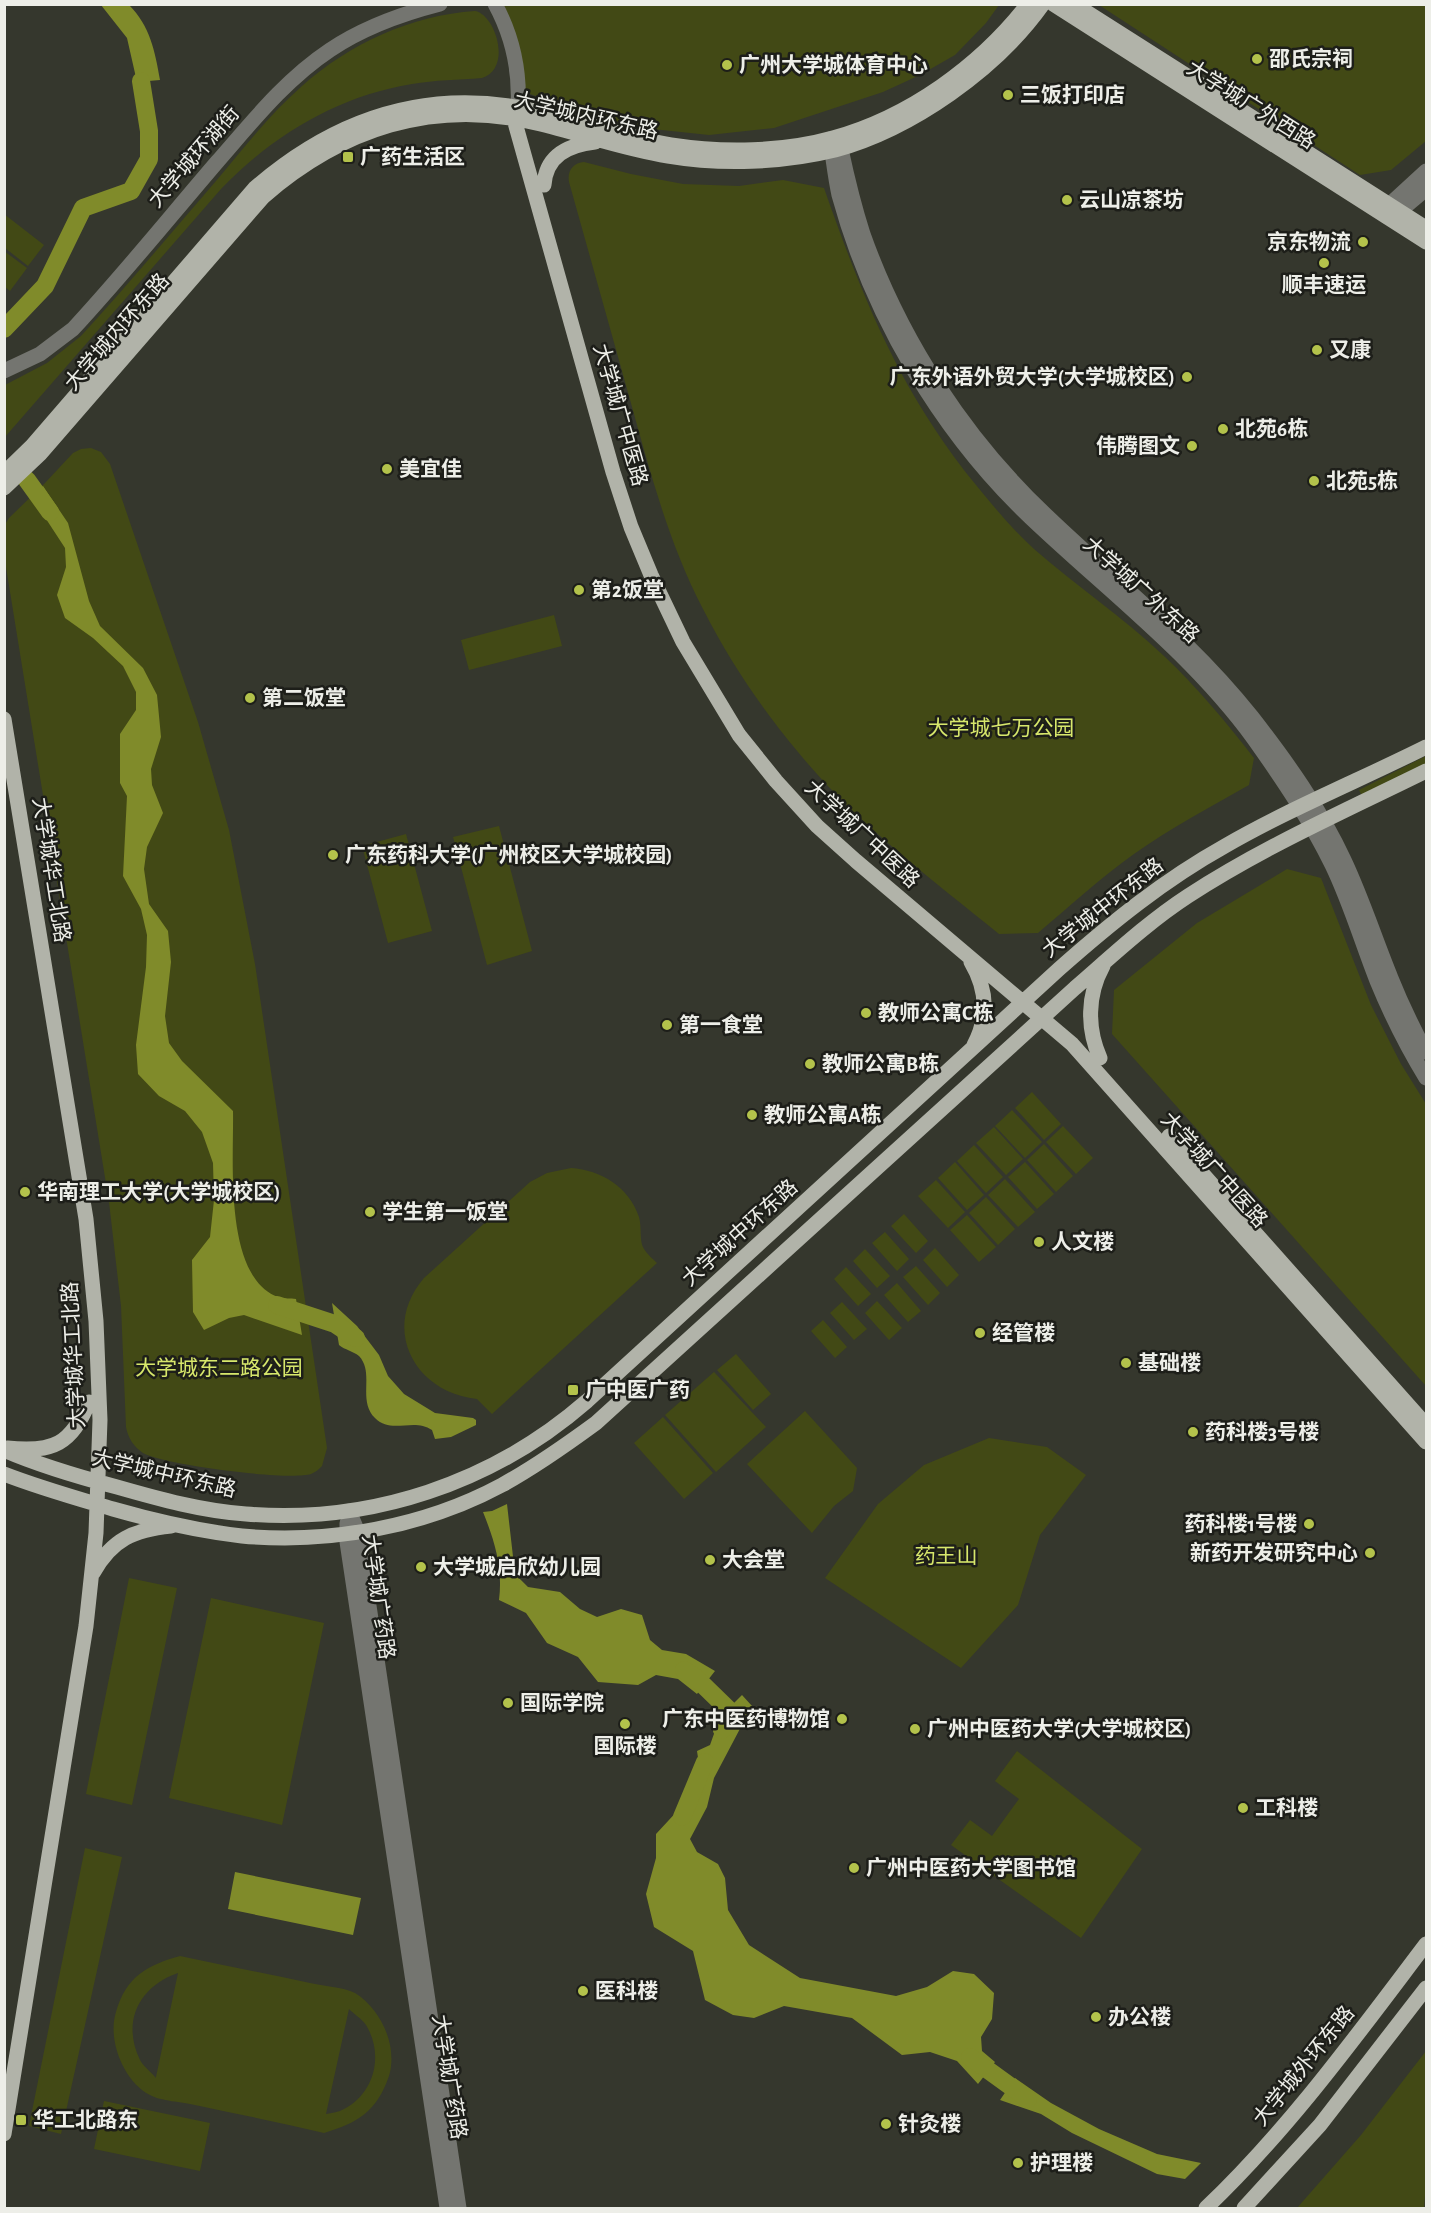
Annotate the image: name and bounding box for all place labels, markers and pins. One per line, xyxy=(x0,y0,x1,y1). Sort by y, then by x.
place label: 邵氏宗祠 xyxy=(1269,47,1353,70)
marker: 邵氏宗祠 xyxy=(1250,52,1264,66)
place label: 广州大学城体育中心 xyxy=(739,53,928,76)
marker: 广州大学城体育中心 xyxy=(720,58,734,72)
place label: 三饭打印店 xyxy=(1020,84,1125,106)
marker: 三饭打印店 xyxy=(1001,88,1015,102)
place label: 广药生活区 xyxy=(360,145,465,168)
marker: 广药生活区 xyxy=(341,150,355,164)
place label: 云山凉茶坊 xyxy=(1079,188,1184,211)
marker: 云山凉茶坊 xyxy=(1060,193,1074,207)
place label: 京东物流 xyxy=(1267,230,1351,253)
marker: 京东物流 xyxy=(1356,235,1370,249)
marker: 顺丰速运 xyxy=(1317,256,1331,270)
place label: 顺丰速运 xyxy=(1282,274,1366,296)
place label: 又康 xyxy=(1329,338,1371,361)
marker: 又康 xyxy=(1310,343,1324,357)
place label: 广东外语外贸大学(大学城校区) xyxy=(890,365,1175,388)
marker: 广东外语外贸大学(大学城校区) xyxy=(1180,370,1194,384)
place label: 北苑6栋 xyxy=(1235,417,1308,440)
marker: 北苑6栋 xyxy=(1216,422,1230,436)
place label: 伟腾图文 xyxy=(1096,434,1180,457)
marker: 伟腾图文 xyxy=(1185,439,1199,453)
place label: 美宜佳 xyxy=(399,458,462,480)
marker: 美宜佳 xyxy=(380,462,394,476)
place label: 北苑5栋 xyxy=(1326,469,1398,492)
marker: 北苑5栋 xyxy=(1307,474,1321,488)
place label: 第2饭堂 xyxy=(591,579,664,601)
marker: 第2饭堂 xyxy=(572,583,586,597)
place label: 第二饭堂 xyxy=(262,687,346,709)
marker: 第二饭堂 xyxy=(243,691,257,705)
place label: 广东药科大学(广州校区大学城校园) xyxy=(345,843,673,866)
marker: 广东药科大学(广州校区大学城校园) xyxy=(326,848,340,862)
place label: 教师公寓C栋 xyxy=(878,1001,994,1024)
marker: 教师公寓C栋 xyxy=(859,1006,873,1020)
place label: 第一食堂 xyxy=(679,1013,763,1036)
marker: 第一食堂 xyxy=(660,1018,674,1032)
place label: 教师公寓B栋 xyxy=(822,1052,939,1075)
marker: 教师公寓B栋 xyxy=(803,1057,817,1071)
place label: 教师公寓A栋 xyxy=(764,1103,882,1126)
marker: 教师公寓A栋 xyxy=(745,1108,759,1122)
place label: 华南理工大学(大学城校区) xyxy=(37,1180,281,1203)
marker: 华南理工大学(大学城校区) xyxy=(18,1185,32,1199)
place label: 学生第一饭堂 xyxy=(382,1201,508,1223)
marker: 学生第一饭堂 xyxy=(363,1205,377,1219)
place label: 人文楼 xyxy=(1051,1230,1114,1253)
marker: 人文楼 xyxy=(1032,1235,1046,1249)
place label: 经管楼 xyxy=(992,1321,1055,1344)
marker: 经管楼 xyxy=(973,1326,987,1340)
place label: 基础楼 xyxy=(1138,1352,1201,1374)
marker: 基础楼 xyxy=(1119,1356,1133,1370)
place label: 广中医广药 xyxy=(585,1378,690,1401)
marker: 广中医广药 xyxy=(566,1383,580,1397)
place label: 药科楼3号楼 xyxy=(1205,1421,1319,1443)
marker: 药科楼3号楼 xyxy=(1186,1425,1200,1439)
place label: 药科楼1号楼 xyxy=(1184,1513,1297,1535)
marker: 药科楼1号楼 xyxy=(1302,1517,1316,1531)
place label: 新药开发研究中心 xyxy=(1190,1541,1358,1564)
marker: 新药开发研究中心 xyxy=(1363,1546,1377,1560)
place label: 大会堂 xyxy=(722,1549,785,1571)
marker: 大会堂 xyxy=(703,1553,717,1567)
place label: 大学城启欣幼儿园 xyxy=(433,1556,601,1578)
marker: 大学城启欣幼儿园 xyxy=(414,1560,428,1574)
place label: 国际学院 xyxy=(520,1692,604,1714)
marker: 国际学院 xyxy=(501,1696,515,1710)
place label: 广东中医药博物馆 xyxy=(662,1707,830,1730)
marker: 广东中医药博物馆 xyxy=(835,1712,849,1726)
marker: 国际楼 xyxy=(618,1717,632,1731)
place label: 广州中医药大学(大学城校区) xyxy=(927,1717,1192,1740)
marker: 广州中医药大学(大学城校区) xyxy=(908,1722,922,1736)
place label: 国际楼 xyxy=(594,1735,657,1757)
place label: 工科楼 xyxy=(1255,1797,1318,1819)
marker: 工科楼 xyxy=(1236,1801,1250,1815)
place label: 广州中医药大学图书馆 xyxy=(866,1856,1076,1879)
marker: 广州中医药大学图书馆 xyxy=(847,1861,861,1875)
place label: 医科楼 xyxy=(595,1980,658,2002)
marker: 医科楼 xyxy=(576,1984,590,1998)
place label: 办公楼 xyxy=(1108,2006,1171,2028)
marker: 办公楼 xyxy=(1089,2010,1103,2024)
place label: 华工北路东 xyxy=(33,2108,138,2131)
marker: 华工北路东 xyxy=(14,2113,28,2127)
place label: 针灸楼 xyxy=(898,2113,961,2135)
marker: 针灸楼 xyxy=(879,2117,893,2131)
place label: 护理楼 xyxy=(1030,2152,1093,2174)
marker: 护理楼 xyxy=(1011,2156,1025,2170)

